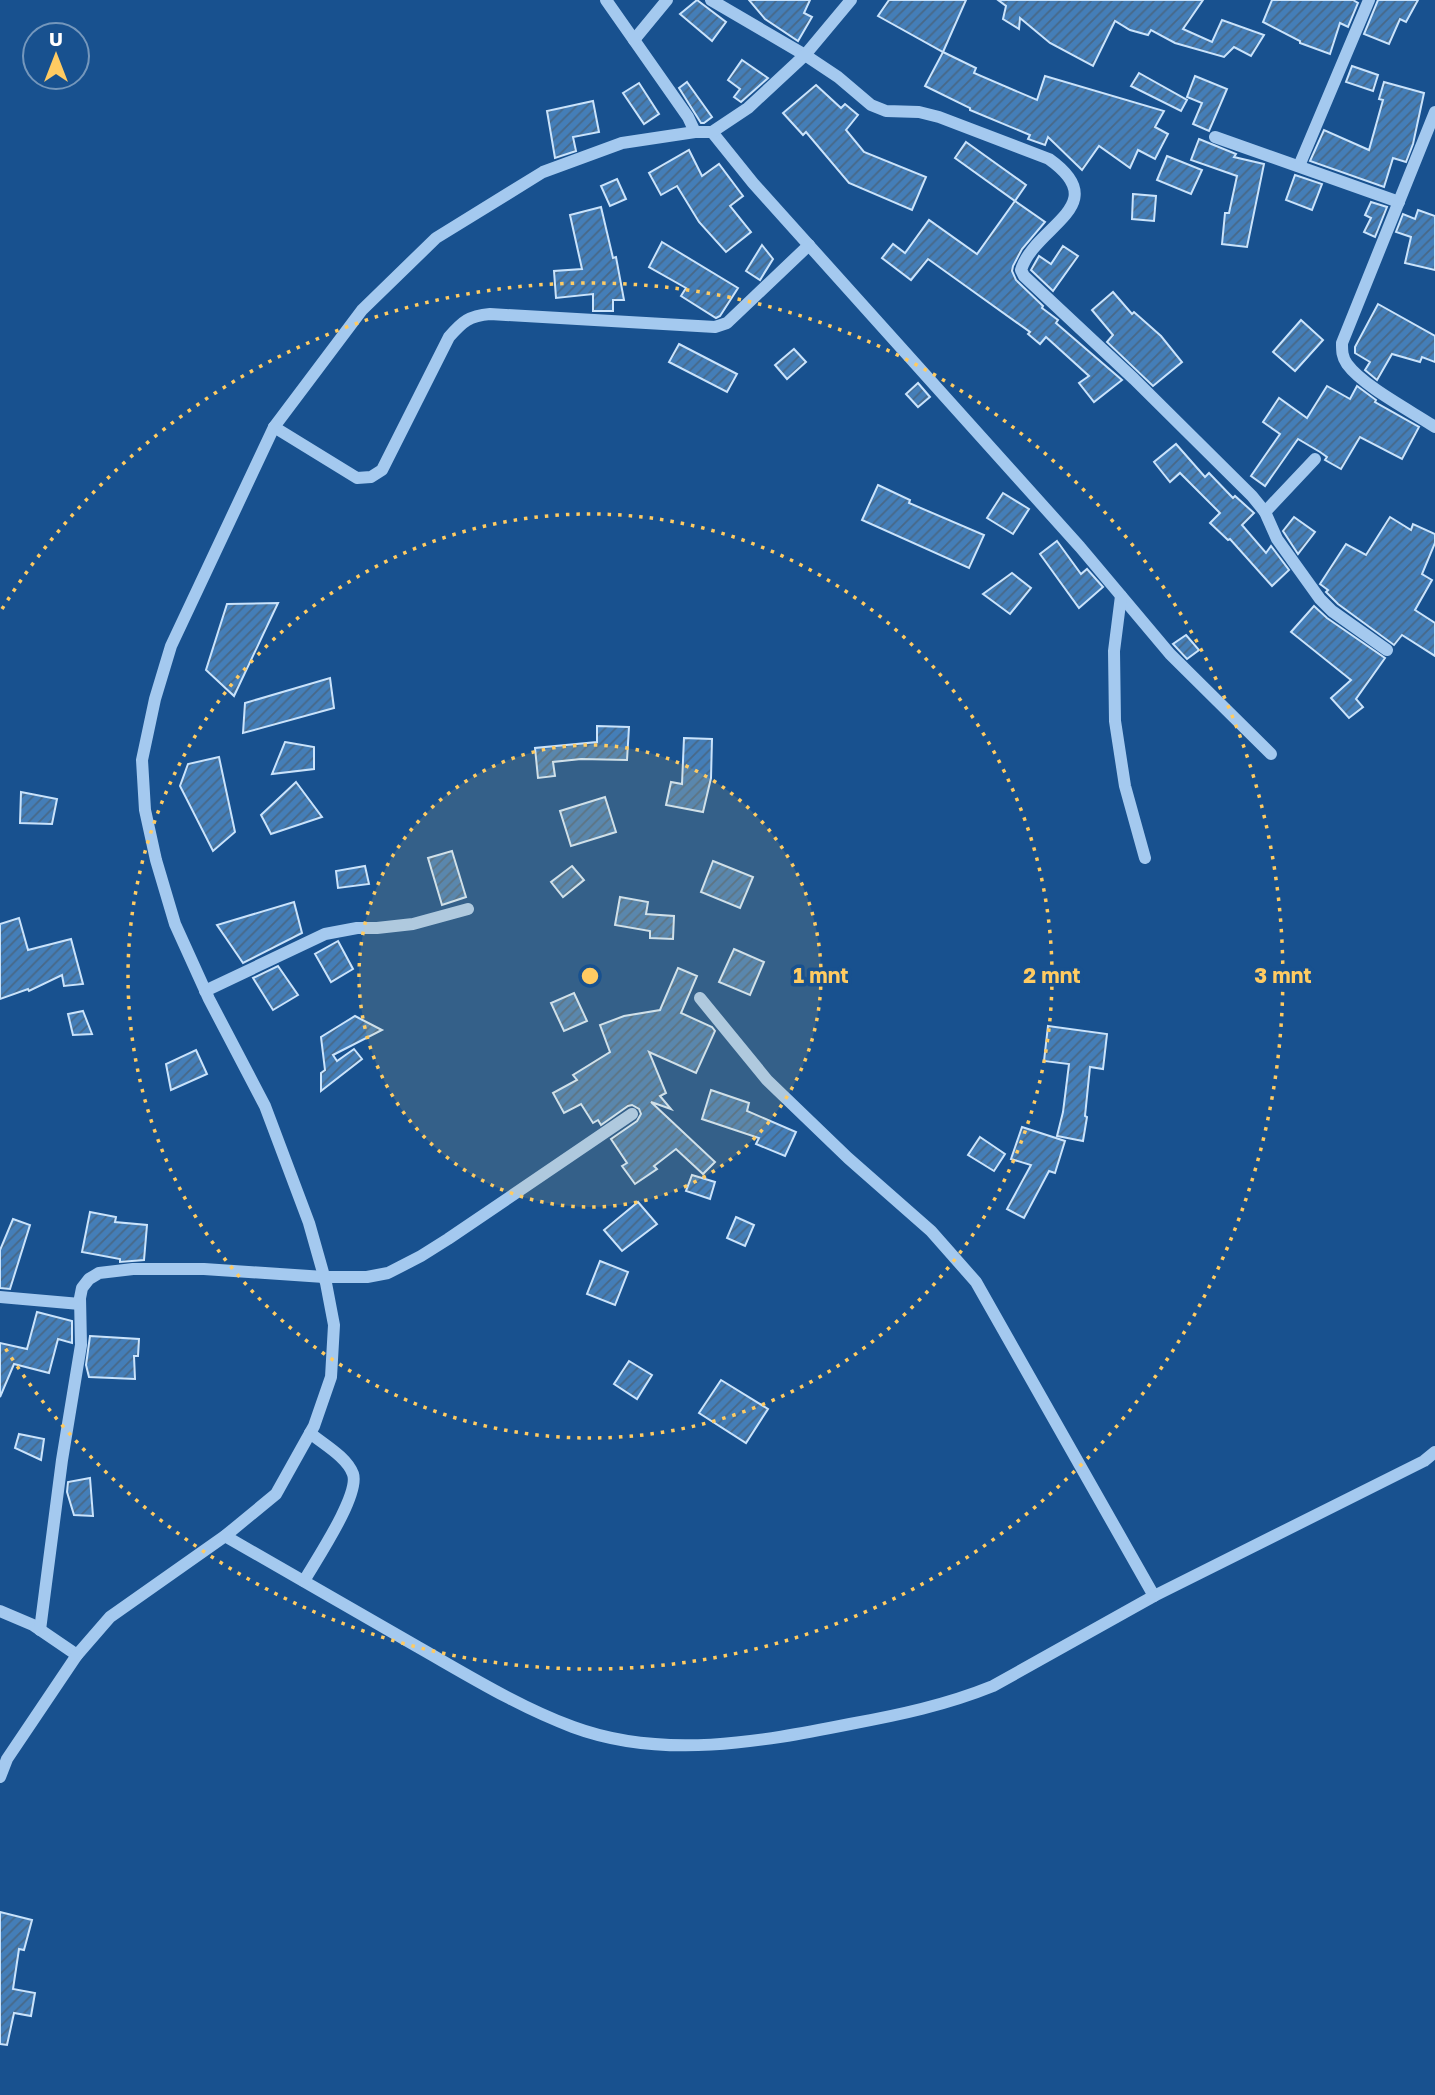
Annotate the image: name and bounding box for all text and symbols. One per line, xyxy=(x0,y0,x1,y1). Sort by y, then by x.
north arrow xyxy=(21,21,91,91)
text: U xyxy=(49,27,63,50)
text: 1 mnt xyxy=(793,962,849,988)
text: 2 mnt xyxy=(1023,962,1081,988)
text: 3 mnt xyxy=(1254,962,1312,988)
centre of rings xyxy=(578,964,602,988)

